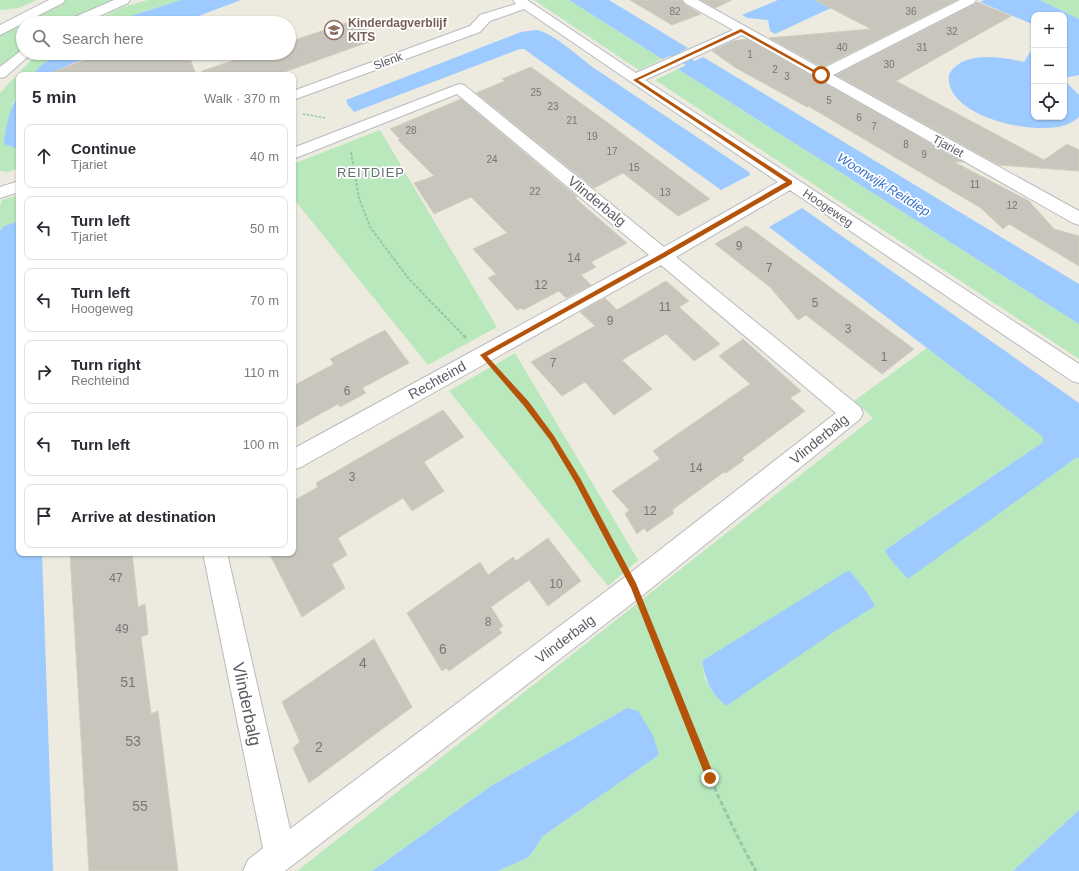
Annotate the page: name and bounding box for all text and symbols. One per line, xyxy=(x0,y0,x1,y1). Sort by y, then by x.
house number: 82 xyxy=(669,6,681,17)
house number: 36 xyxy=(905,6,917,17)
map controls xyxy=(1031,12,1067,120)
button: + xyxy=(1031,12,1067,48)
search box xyxy=(16,16,296,60)
place label: Kinderdagverblijf KITS xyxy=(348,16,448,44)
school or university icon: Kinderdagverblijf KITS xyxy=(323,19,345,41)
house number: 32 xyxy=(946,26,958,37)
icon: search xyxy=(30,27,52,49)
text: Search here xyxy=(62,30,144,47)
house number: 40 xyxy=(836,42,848,53)
house number: 31 xyxy=(916,42,928,53)
button: − xyxy=(1031,48,1067,84)
street label: Slenk xyxy=(371,49,405,73)
house number: 1 xyxy=(747,49,753,60)
house number: 30 xyxy=(883,59,895,70)
house number: 2 xyxy=(772,64,778,75)
route start xyxy=(812,66,830,84)
house number: 3 xyxy=(784,71,790,82)
button: locate xyxy=(1031,84,1067,120)
house number: 25 xyxy=(530,87,542,98)
text: 5 min xyxy=(32,88,76,107)
text: Walk · 370 m xyxy=(204,91,280,106)
house number: 5 xyxy=(826,95,832,106)
house number: 23 xyxy=(547,101,559,112)
house number: 6 xyxy=(856,112,862,123)
house number: 21 xyxy=(566,115,578,126)
house number: 7 xyxy=(871,121,877,132)
house number: 28 xyxy=(405,125,417,136)
house number: 19 xyxy=(586,131,598,142)
street label: Tjariet xyxy=(930,132,967,161)
house number: 8 xyxy=(903,139,909,150)
text: Continue xyxy=(71,140,136,157)
icon: ahead xyxy=(33,145,55,167)
house number: 17 xyxy=(606,146,618,157)
text: 40 m xyxy=(250,149,279,164)
house number: 9 xyxy=(921,149,927,160)
water label: Woonwijk Reitdiep xyxy=(834,150,933,219)
house number: 24 xyxy=(486,154,498,165)
text: Tjariet xyxy=(71,157,107,172)
house number: 15 xyxy=(628,162,640,173)
district label: REITDIEP xyxy=(337,165,405,180)
street label: Vlinderbalg xyxy=(565,173,629,229)
house number: 11 xyxy=(970,179,981,190)
house number: 22 xyxy=(529,186,541,197)
street label: Hoogeweg xyxy=(800,186,856,230)
house number: 13 xyxy=(659,187,671,198)
house number: 12 xyxy=(1006,200,1018,211)
text: Turn left xyxy=(71,212,130,229)
icon: left xyxy=(33,217,55,239)
text: 50 m xyxy=(250,221,279,236)
text: Tjariet xyxy=(71,229,107,244)
house number: 9 xyxy=(736,239,743,253)
house number: 14 xyxy=(567,251,581,265)
house number: 7 xyxy=(766,261,773,275)
house number: 12 xyxy=(534,278,548,292)
text: Turn left xyxy=(71,284,130,301)
icon: left xyxy=(33,289,55,311)
text: 70 m xyxy=(250,293,279,308)
house number: 5 xyxy=(812,296,819,310)
house number: 11 xyxy=(659,300,672,314)
text: Hoogeweg xyxy=(71,301,133,316)
house number: 9 xyxy=(607,314,614,328)
house number: 3 xyxy=(845,322,852,336)
house number: 1 xyxy=(881,350,888,364)
text: Turn right xyxy=(71,356,141,373)
house number: 7 xyxy=(550,356,557,370)
street label: Rechteind xyxy=(406,358,468,402)
icon: right xyxy=(33,361,55,383)
text: 110 m xyxy=(244,365,279,380)
text: Rechteind xyxy=(71,373,130,388)
house number: 6 xyxy=(344,384,351,398)
street label: Vlinderbalg xyxy=(787,411,851,467)
icon: left xyxy=(33,433,55,455)
text: Turn left xyxy=(71,436,130,453)
text: 100 m xyxy=(243,437,279,452)
house number: 14 xyxy=(689,461,703,475)
house number: 3 xyxy=(349,470,356,484)
house number: 12 xyxy=(643,504,657,518)
icon: arrive xyxy=(33,505,55,527)
text: Arrive at destination xyxy=(71,508,216,525)
house number: 47 xyxy=(109,571,123,585)
house number: 10 xyxy=(549,577,563,591)
street label: Vlinderbalg xyxy=(532,612,598,666)
house number: 8 xyxy=(485,615,492,629)
house number: 49 xyxy=(115,622,129,636)
house number: 6 xyxy=(439,641,447,657)
house number: 4 xyxy=(359,655,367,671)
street label: Vlinderbalg xyxy=(228,661,265,748)
house number: 51 xyxy=(120,674,136,690)
house number: 53 xyxy=(125,733,141,749)
house number: 2 xyxy=(315,739,323,755)
route end xyxy=(701,769,719,787)
house number: 55 xyxy=(132,798,148,814)

